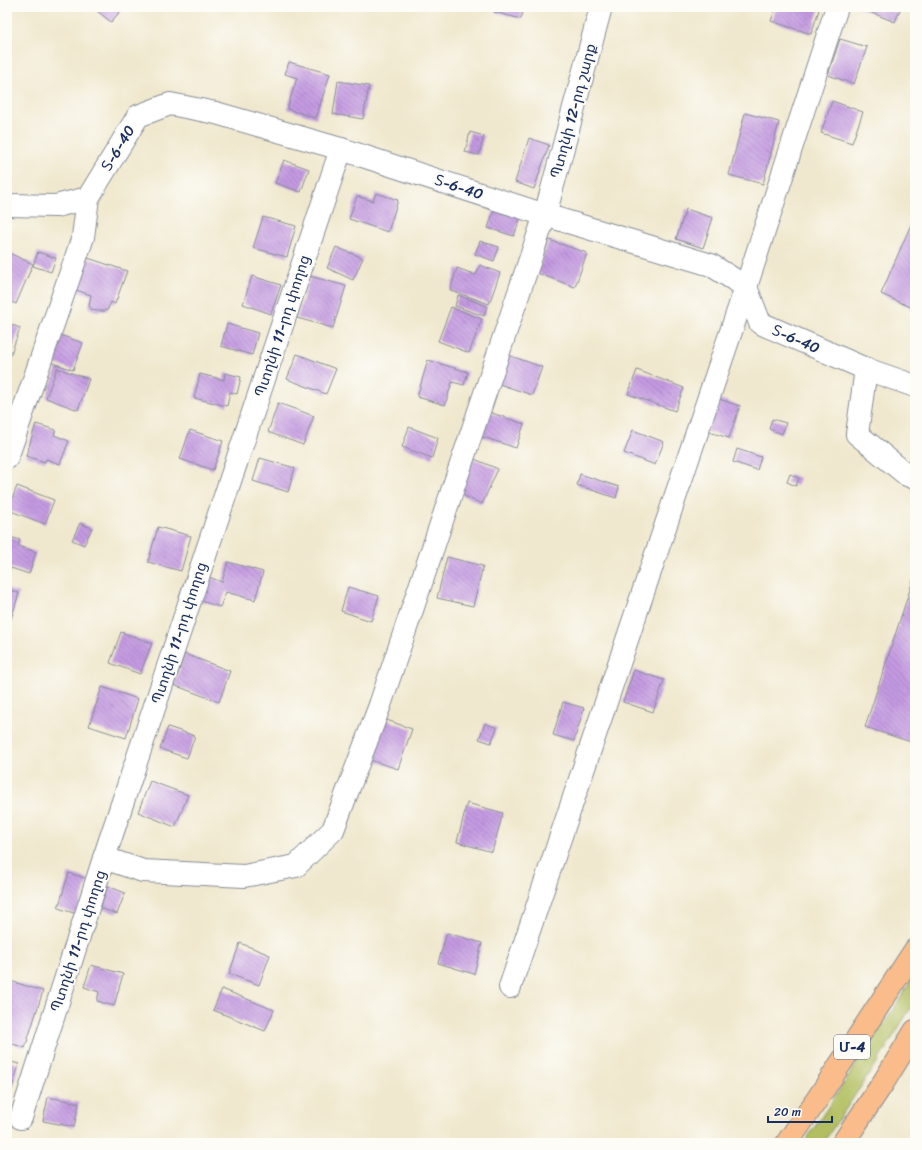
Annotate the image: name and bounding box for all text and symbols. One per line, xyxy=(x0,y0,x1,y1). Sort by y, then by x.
street label: Պտղնի 12-րդ շարք xyxy=(542,40,604,182)
street label: Տ-6-40 xyxy=(94,120,142,176)
street label: Տ-6-40 xyxy=(431,167,487,207)
street label: Պտղնի 11-րդ փողոց xyxy=(247,251,317,401)
street label: Տ-6-40 xyxy=(768,317,824,361)
street label: Պտղնի 11-րդ փողոց xyxy=(144,558,214,708)
street label: Պտղնի 11-րդ փողոց xyxy=(43,866,113,1016)
road number: Մ-4 xyxy=(834,1035,870,1059)
scale bar xyxy=(768,1098,832,1124)
text: 20 m xyxy=(774,1101,801,1123)

